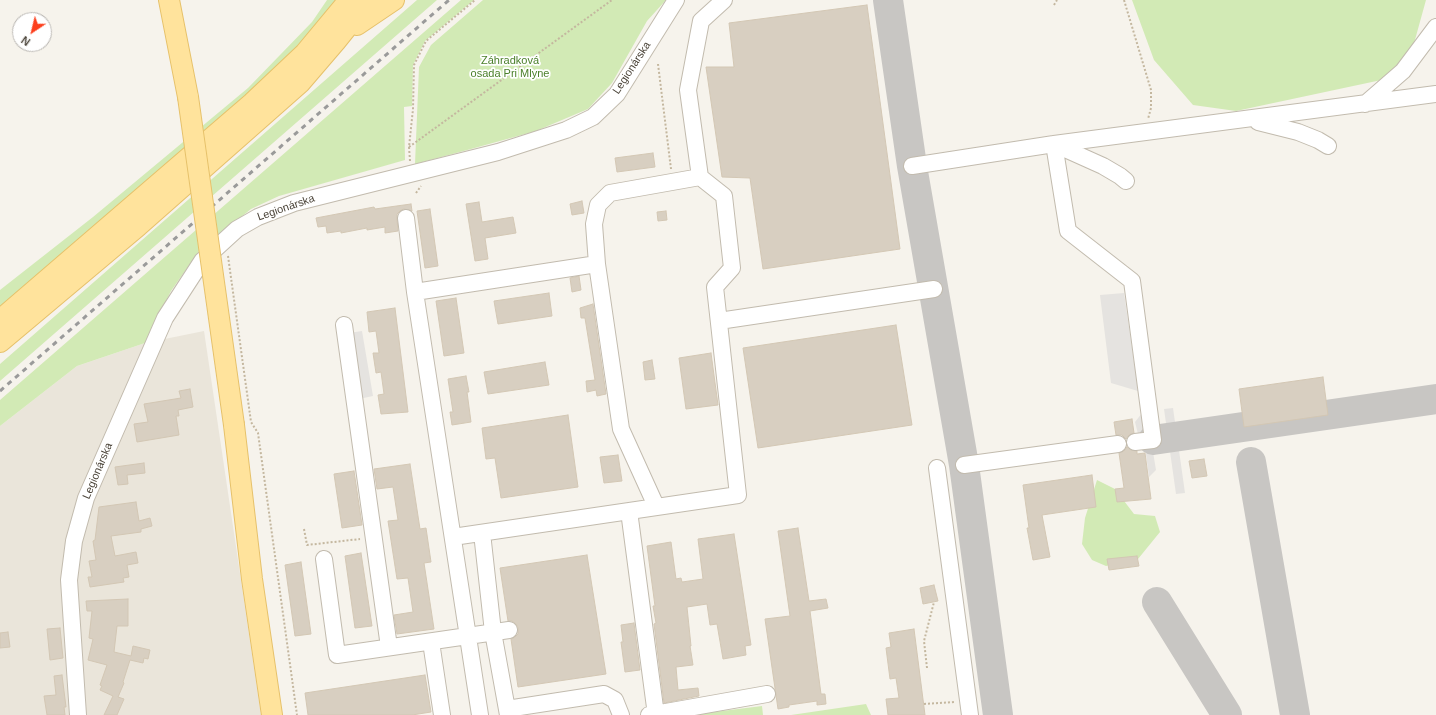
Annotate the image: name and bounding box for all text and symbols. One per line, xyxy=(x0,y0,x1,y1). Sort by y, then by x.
north arrow xyxy=(12,12,52,52)
text: N xyxy=(19,34,32,48)
street label: Legionárska xyxy=(610,39,654,97)
park label: Záhradková osada Pri Mlyne xyxy=(471,54,549,80)
street label: Legionárska xyxy=(256,192,316,224)
street label: Legionárska xyxy=(80,441,116,501)

